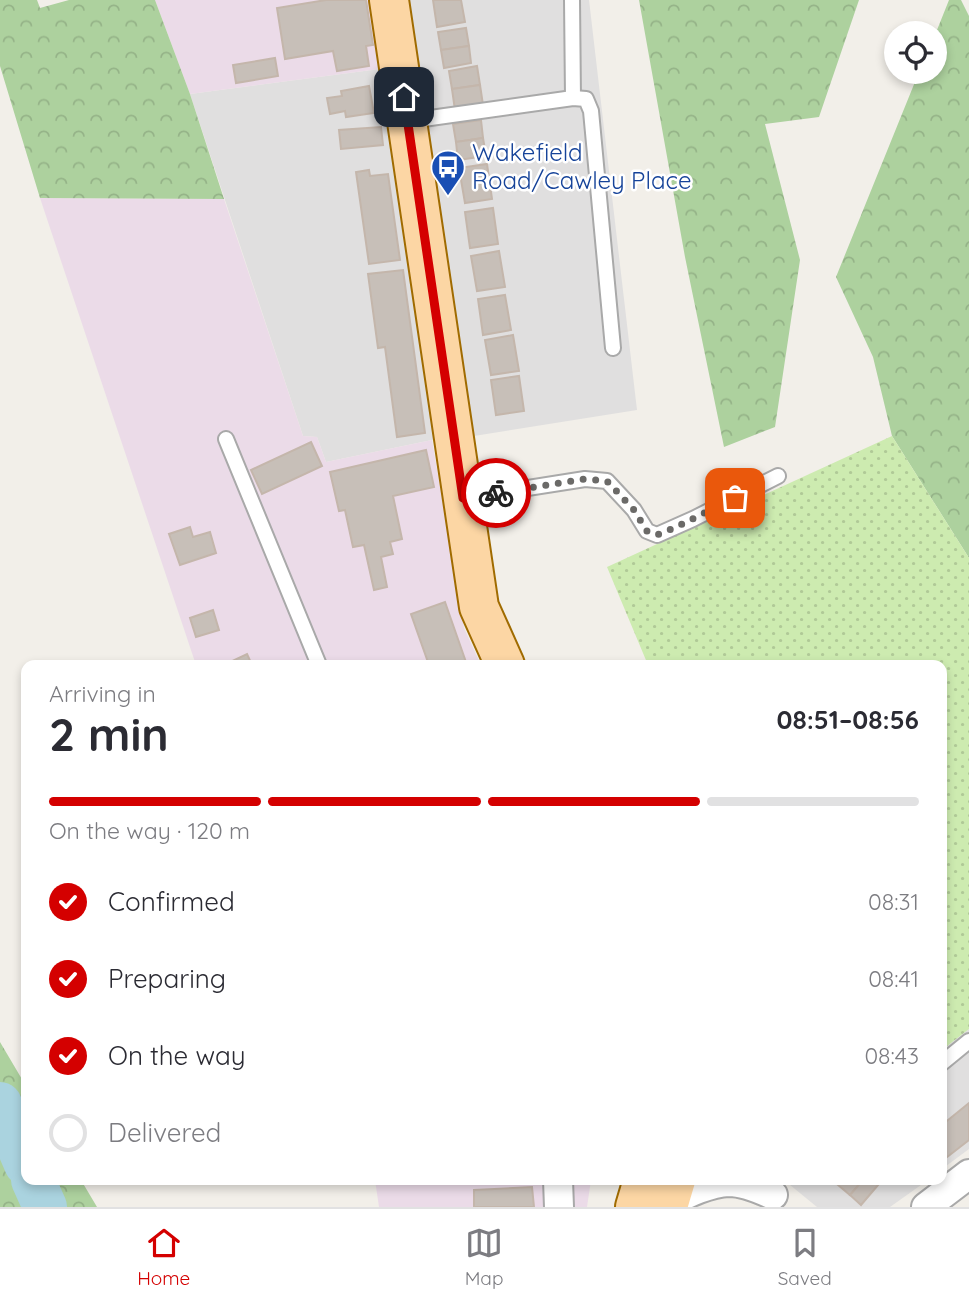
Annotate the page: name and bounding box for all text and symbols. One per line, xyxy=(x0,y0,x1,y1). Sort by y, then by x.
map controls xyxy=(884,21,947,84)
button: locate xyxy=(884,21,947,84)
pin xyxy=(374,67,434,127)
icon: home xyxy=(385,78,423,116)
place label: Wakefield Road/Cawley Place xyxy=(472,137,691,195)
bus stop icon: Wakefield Road/Cawley Place xyxy=(429,148,467,197)
courier xyxy=(461,458,531,528)
pin xyxy=(705,468,765,528)
icon: bike xyxy=(477,474,515,512)
icon: bag xyxy=(716,479,754,517)
text: Arriving in xyxy=(49,679,156,708)
text: 08:51–08:56 xyxy=(777,703,919,736)
text: 2 min xyxy=(49,705,169,763)
text: On the way · 120 m xyxy=(49,816,250,845)
icon: check xyxy=(49,883,87,921)
text: Confirmed xyxy=(108,885,235,918)
text: 08:31 xyxy=(868,887,919,916)
icon: check xyxy=(49,960,87,998)
text: Preparing xyxy=(108,962,226,995)
text: 08:41 xyxy=(868,964,919,993)
icon: check xyxy=(49,1037,87,1075)
text: On the way xyxy=(108,1039,246,1072)
text: 08:43 xyxy=(864,1041,919,1070)
text: Delivered xyxy=(108,1116,221,1149)
tab: Home xyxy=(137,1224,190,1290)
tab: Map xyxy=(465,1224,503,1290)
tab: Saved xyxy=(778,1224,832,1290)

